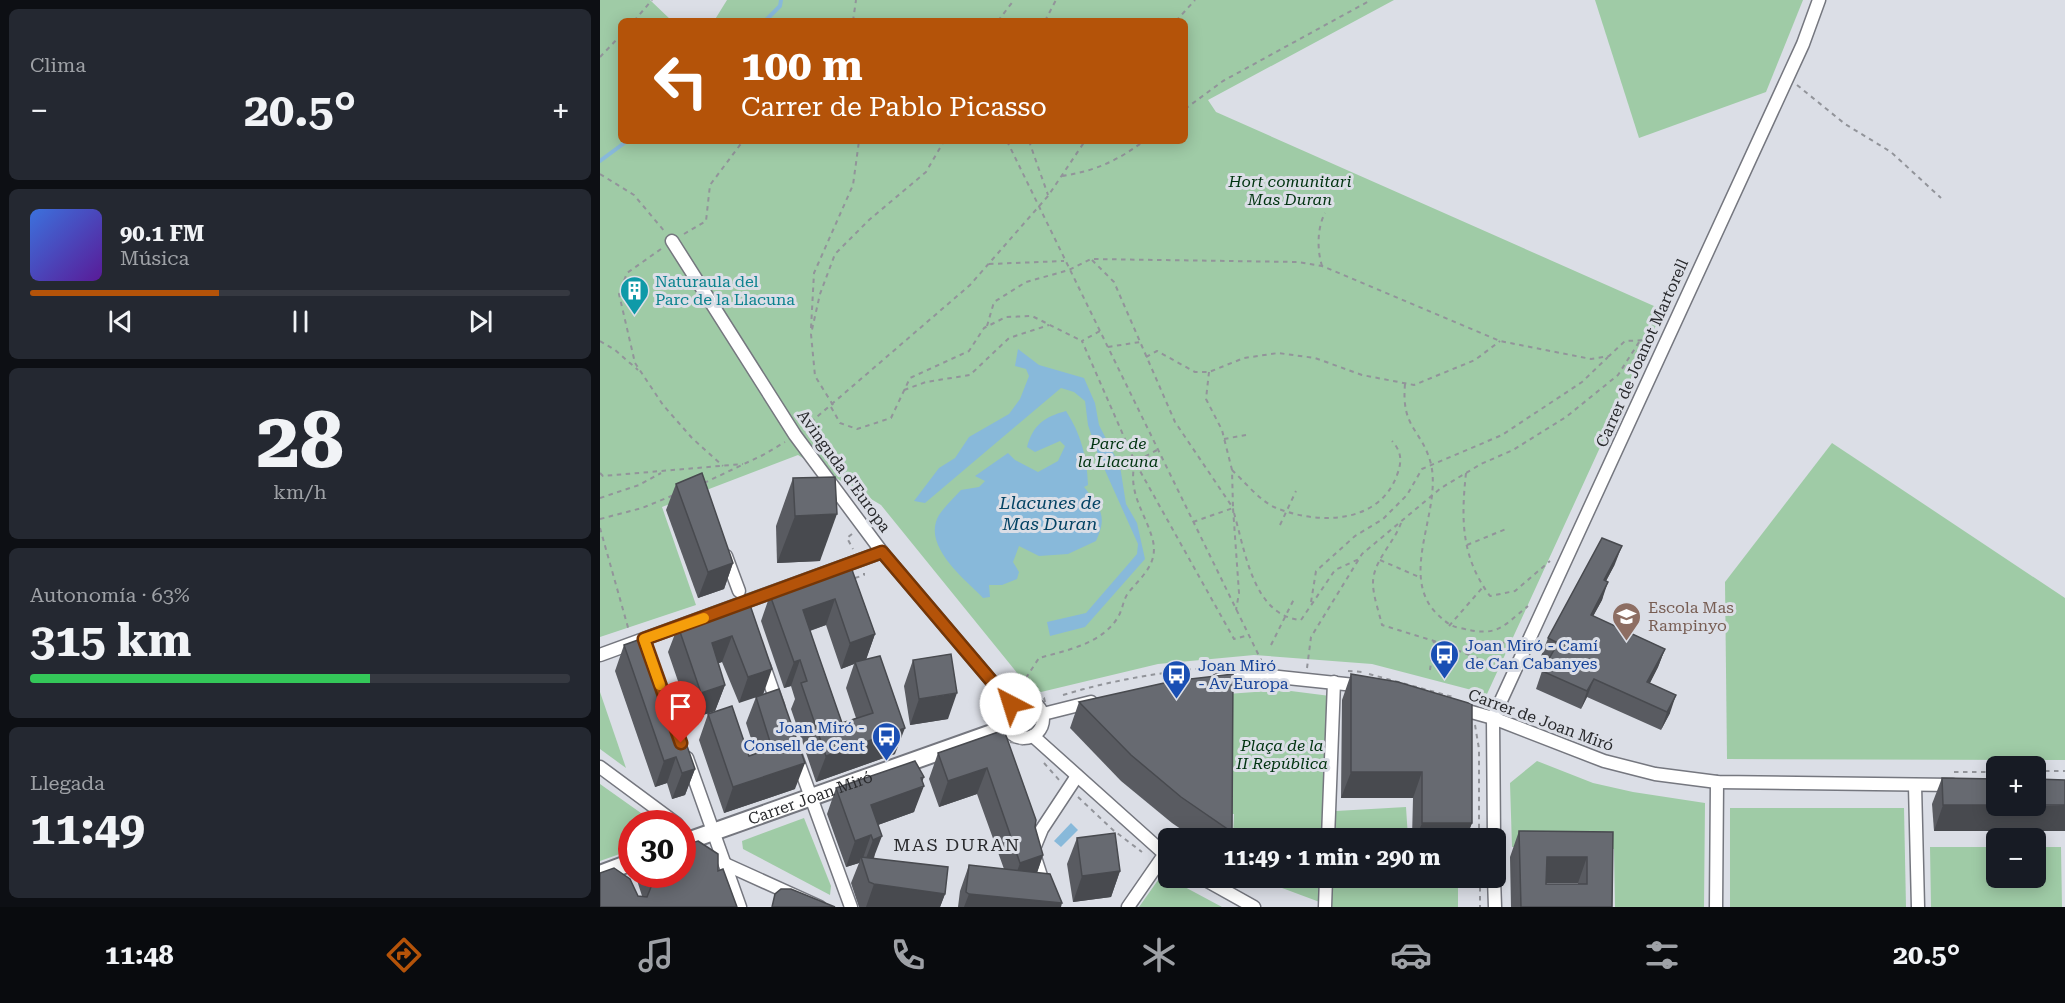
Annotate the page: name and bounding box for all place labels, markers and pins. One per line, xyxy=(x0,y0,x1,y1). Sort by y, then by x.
place label: Naturaula del Parc de la Llacuna xyxy=(655,272,795,309)
building icon: Naturaula del Parc de la Llacuna xyxy=(618,274,650,316)
place label: Escola Mas Rampinyo xyxy=(1648,598,1734,635)
school or university icon: Escola Mas Rampinyo xyxy=(1611,600,1643,642)
place label: Joan Miró - Camí de Can Cabanyes xyxy=(1465,636,1598,673)
bus stop icon: Joan Miró - Camí de Can Cabanyes xyxy=(1428,638,1460,680)
place label: Joan Miró - Av Europa xyxy=(1198,656,1289,693)
bus stop icon: Joan Miró - Av Europa xyxy=(1161,658,1193,700)
pin xyxy=(655,681,706,743)
place label: Joan Miró - Consell de Cent xyxy=(744,718,865,755)
bus stop icon: Joan Miró - Consell de Cent xyxy=(870,720,902,762)

